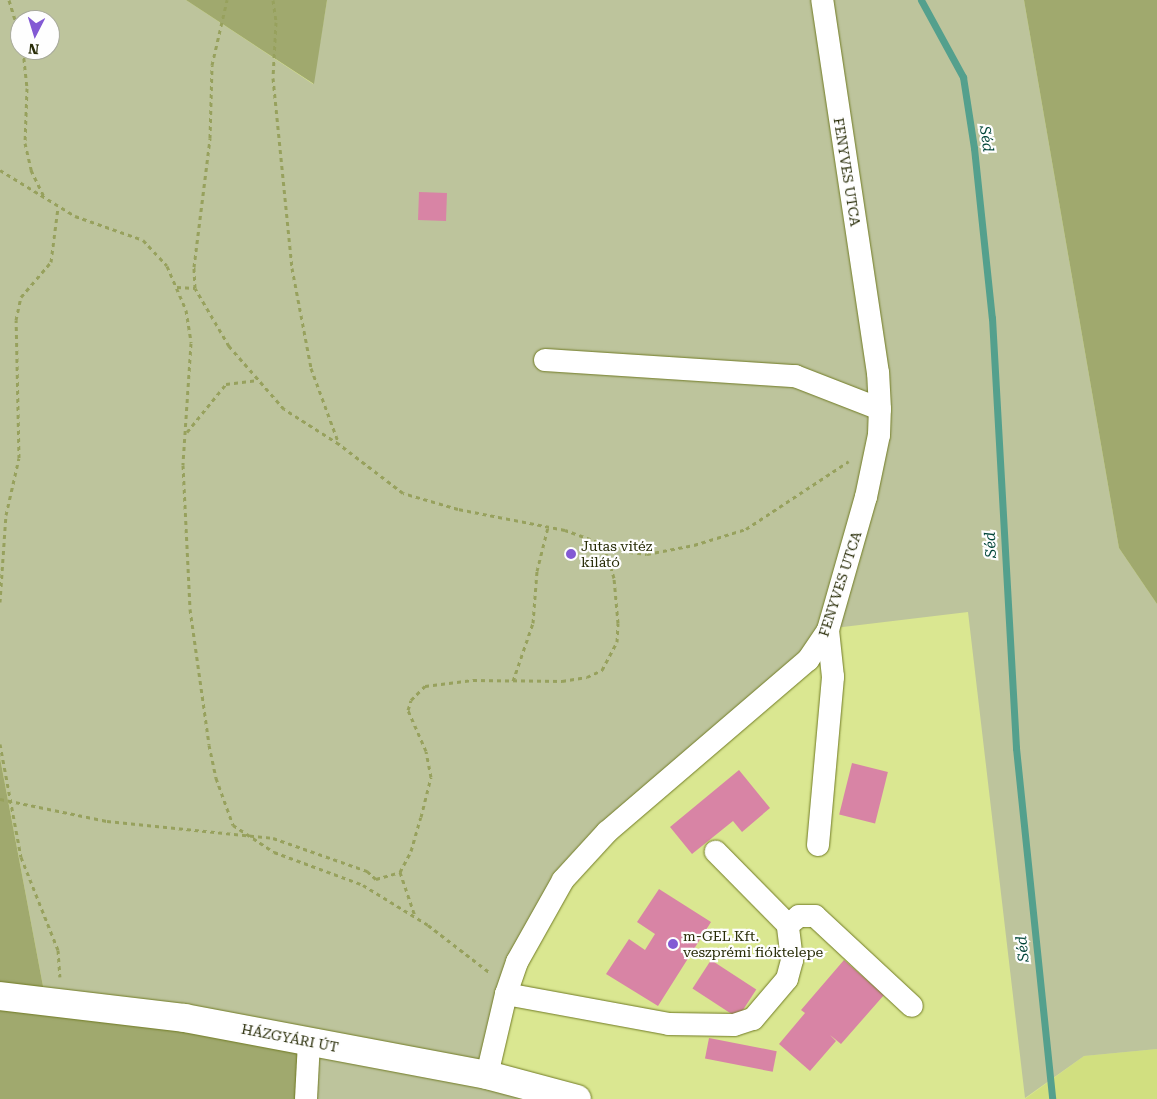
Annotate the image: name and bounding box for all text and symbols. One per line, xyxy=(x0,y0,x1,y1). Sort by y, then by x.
north arrow xyxy=(10,10,60,60)
text: N xyxy=(28,41,40,57)
street label: FENYVES UTCA xyxy=(830,117,864,227)
water label: Séd xyxy=(975,125,997,153)
street label: FENYVES UTCA xyxy=(815,529,865,639)
water label: Séd xyxy=(981,531,1001,559)
place label: Jutas vitéz kilátó xyxy=(581,538,652,570)
marker: Jutas vitéz kilátó xyxy=(565,548,577,560)
place label: m-GEL Kft. veszprémi fióktelepe xyxy=(683,928,823,960)
water label: Séd xyxy=(1013,935,1033,963)
marker: m-GEL Kft. veszprémi fióktelepe xyxy=(667,938,679,950)
street label: HÁZGYÁRI ÚT xyxy=(240,1020,340,1056)

